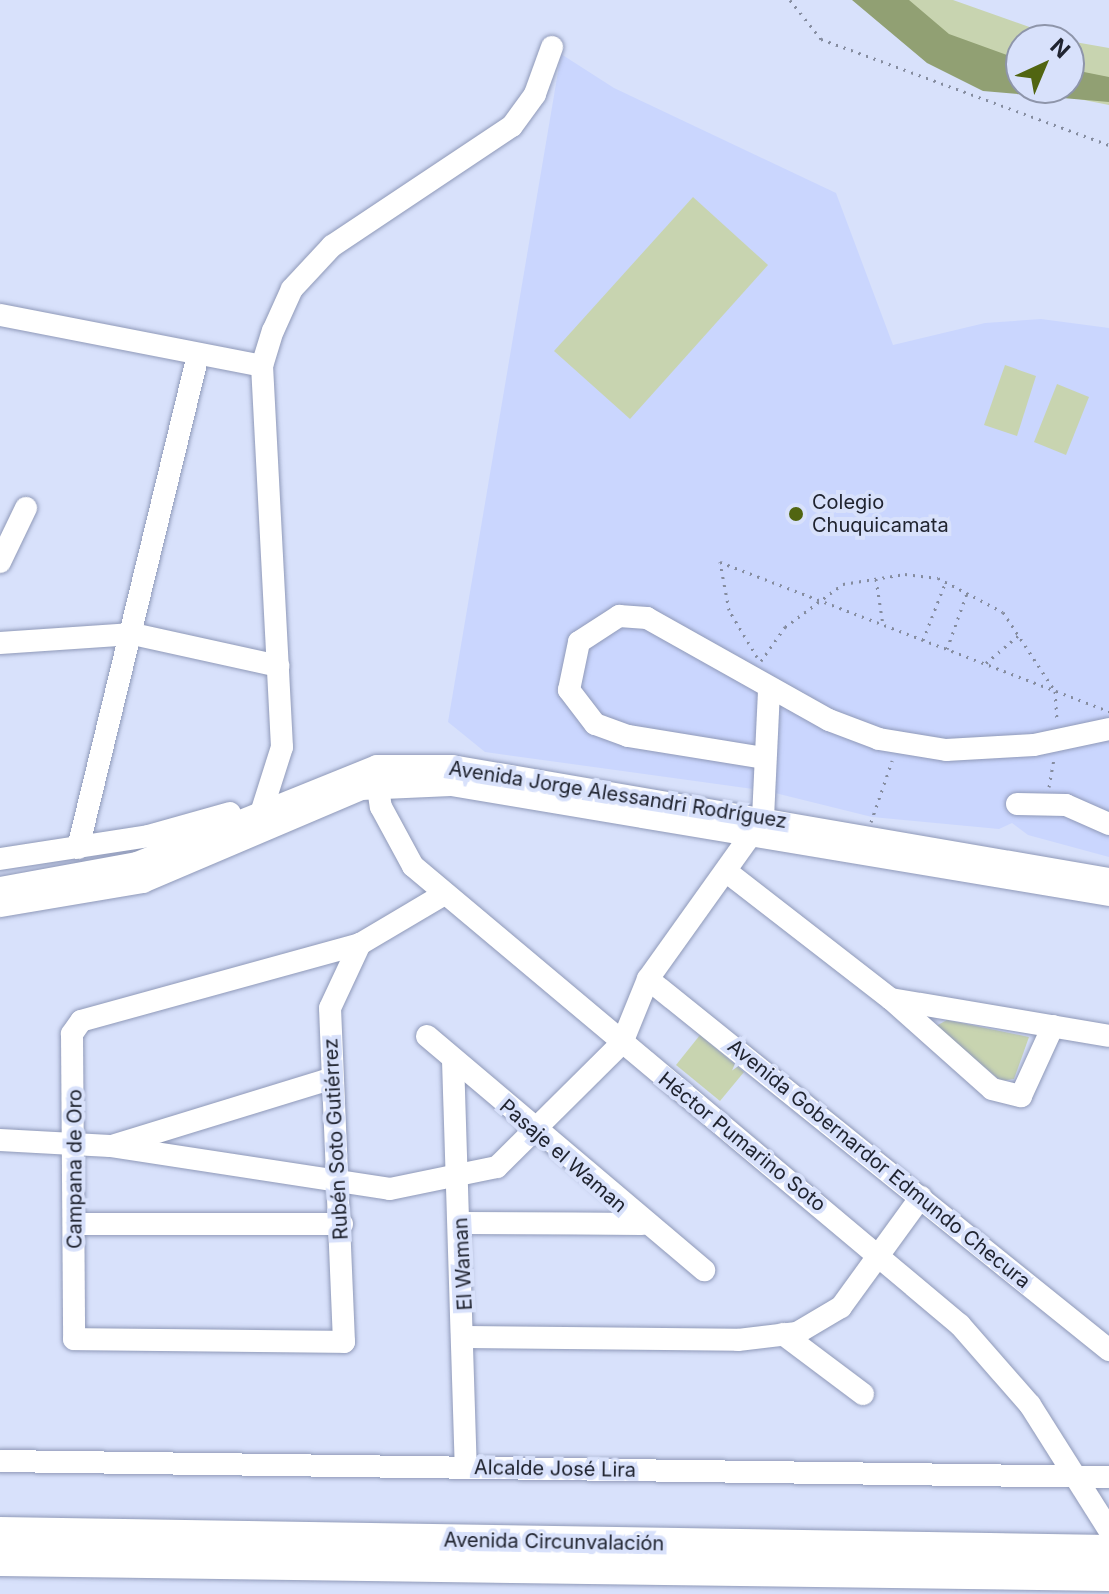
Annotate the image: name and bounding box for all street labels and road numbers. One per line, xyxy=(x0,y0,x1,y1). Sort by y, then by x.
street label: Avenida Jorge Alessandri Rodríguez xyxy=(447,756,789,834)
street label: Avenida Gobernardor Edmundo Checura xyxy=(723,1034,1035,1294)
street label: Rubén Soto Gutiérrez xyxy=(319,1037,353,1241)
street label: Héctor Pumarino Soto xyxy=(654,1067,830,1217)
street label: Campana de Oro xyxy=(63,1089,87,1249)
street label: Pasaje el Waman xyxy=(495,1094,631,1218)
street label: El Waman xyxy=(449,1217,477,1311)
street label: Alcalde José Lira xyxy=(474,1456,636,1482)
street label: Avenida Circunvalación xyxy=(443,1528,665,1556)

